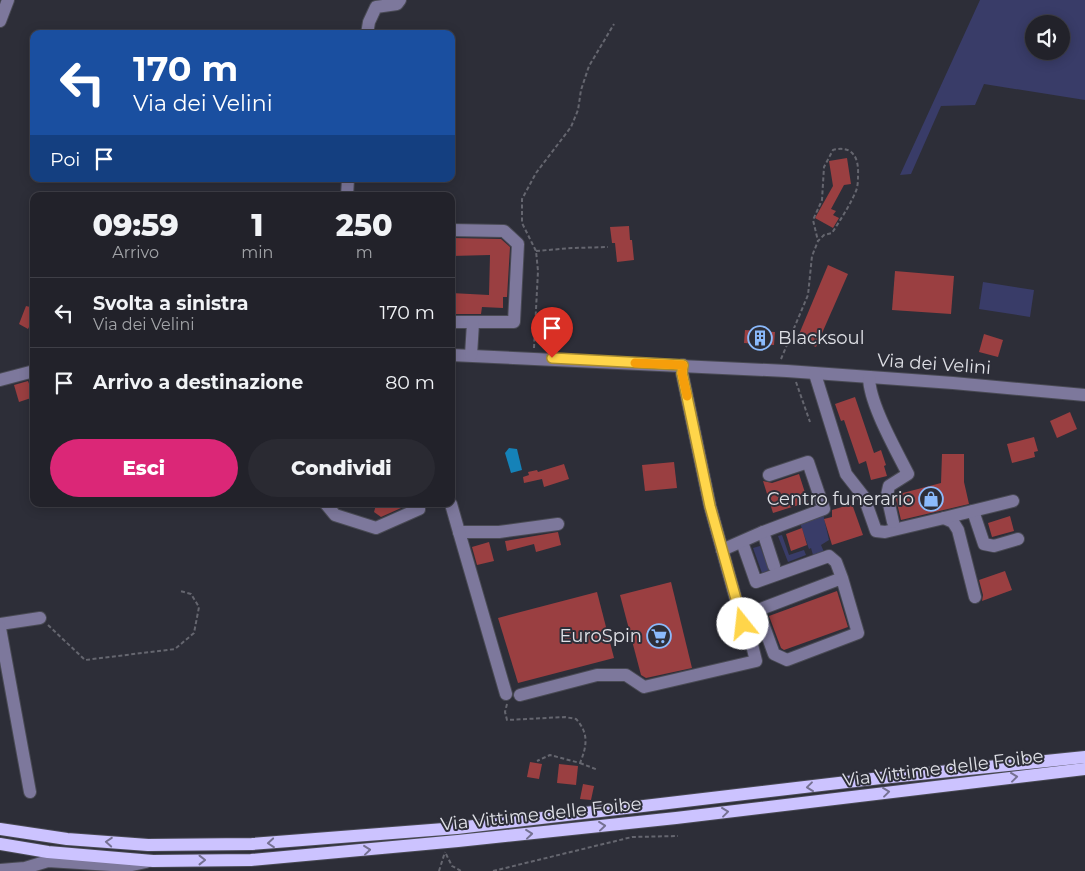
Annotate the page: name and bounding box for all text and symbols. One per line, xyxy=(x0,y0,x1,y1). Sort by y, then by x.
map controls xyxy=(1025,15,1070,60)
button: sound xyxy=(1025,15,1070,60)
text: 170 m xyxy=(133,47,238,90)
icon: left xyxy=(50,50,115,115)
text: Via dei Velini xyxy=(133,90,273,117)
icon: arrive xyxy=(90,145,118,173)
text: Poi xyxy=(50,148,80,171)
text: 09:59 xyxy=(92,207,179,244)
text: 1 xyxy=(251,207,263,244)
text: 250 xyxy=(336,207,393,244)
text: Arrivo xyxy=(112,243,159,262)
text: min xyxy=(241,243,273,262)
text: m xyxy=(356,243,373,262)
text: Svolta a sinistra xyxy=(93,292,248,315)
icon: left xyxy=(50,299,78,327)
text: 170 m xyxy=(380,301,435,324)
pin xyxy=(531,307,573,358)
icon: arrive xyxy=(538,314,566,342)
text: Via dei Velini xyxy=(93,315,195,334)
building icon: Blacksoul xyxy=(747,325,773,351)
place label: Blacksoul xyxy=(778,327,865,349)
street label: Via dei Velini xyxy=(876,349,992,379)
icon: arrive xyxy=(50,369,78,397)
text: Arrivo a destinazione xyxy=(93,371,303,394)
text: 80 m xyxy=(385,371,435,394)
button: Esci xyxy=(50,439,238,497)
button: Condividi xyxy=(248,439,435,497)
shop icon: Centro funerario xyxy=(918,486,944,512)
place label: Centro funerario xyxy=(767,488,914,510)
position arrow xyxy=(716,597,768,649)
supermarket icon: EuroSpin xyxy=(646,623,672,649)
place label: EuroSpin xyxy=(559,625,642,647)
street label: Via Vittime delle Foibe xyxy=(841,745,1045,791)
one-way arrow xyxy=(1011,772,1019,783)
one-way arrow xyxy=(806,781,814,792)
one-way arrow xyxy=(882,787,890,798)
street label: Via Vittime delle Foibe xyxy=(439,792,643,835)
one-way arrow xyxy=(721,807,729,818)
one-way arrow xyxy=(599,821,607,832)
one-way arrow xyxy=(525,829,533,840)
one-way arrow xyxy=(104,836,112,847)
one-way arrow xyxy=(267,837,275,848)
one-way arrow xyxy=(363,845,371,856)
one-way arrow xyxy=(198,855,206,866)

